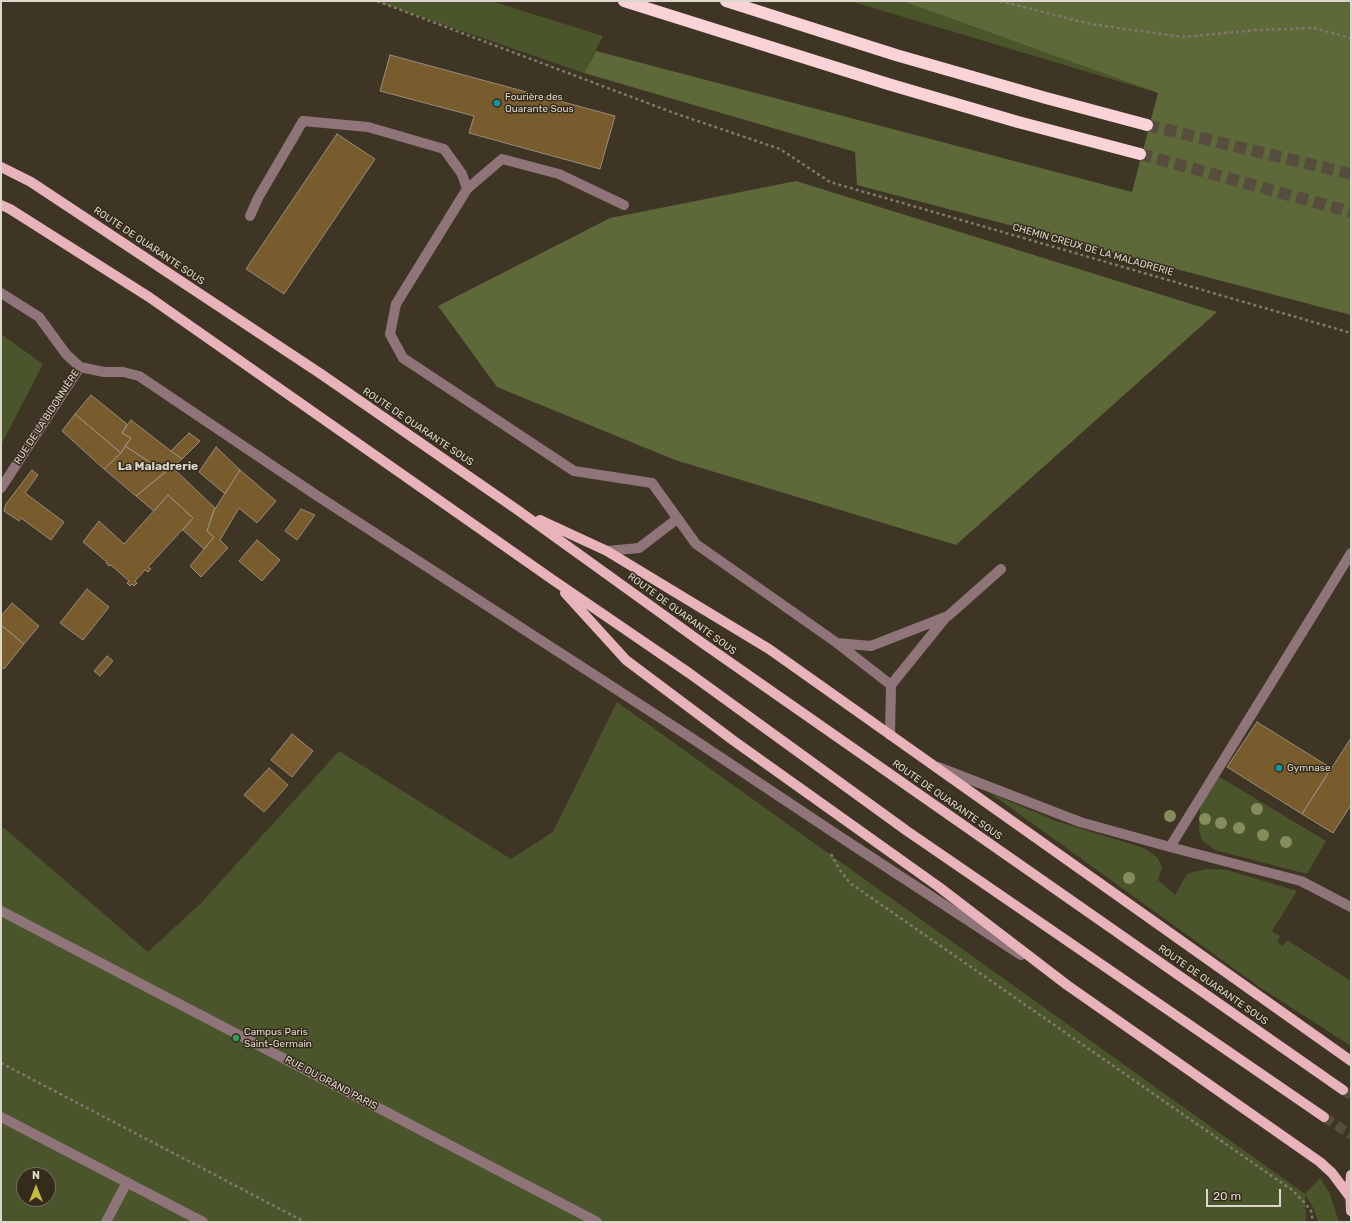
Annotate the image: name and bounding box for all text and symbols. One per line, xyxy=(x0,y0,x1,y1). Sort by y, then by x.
place label: Fourière des Quarante Sous xyxy=(505,91,574,114)
marker: Fourière des Quarante Sous xyxy=(492,98,502,108)
street label: ROUTE DE QUARANTE SOUS xyxy=(91,204,207,288)
street label: CHEMIN CREUX DE LA MALADRERIE xyxy=(1011,221,1175,279)
street label: RUE DE LA BIDONNIÈRE xyxy=(12,367,82,467)
street label: ROUTE DE QUARANTE SOUS xyxy=(360,385,476,469)
district label: La Maladrerie xyxy=(118,460,198,474)
street label: ROUTE DE QUARANTE SOUS xyxy=(625,571,739,657)
street label: ROUTE DE QUARANTE SOUS xyxy=(890,757,1004,843)
place label: Gymnase xyxy=(1287,762,1330,774)
marker: Gymnase xyxy=(1274,763,1284,773)
street label: ROUTE DE QUARANTE SOUS xyxy=(1156,942,1270,1028)
place label: Campus Paris Saint-Germain xyxy=(244,1026,312,1050)
marker: Campus Paris Saint-Germain xyxy=(231,1033,241,1043)
street label: RUE DU GRAND PARIS xyxy=(283,1054,379,1112)
north arrow xyxy=(16,1167,56,1207)
text: N xyxy=(32,1169,40,1182)
scale bar xyxy=(1208,1181,1283,1207)
text: 20 m xyxy=(1213,1189,1241,1203)

